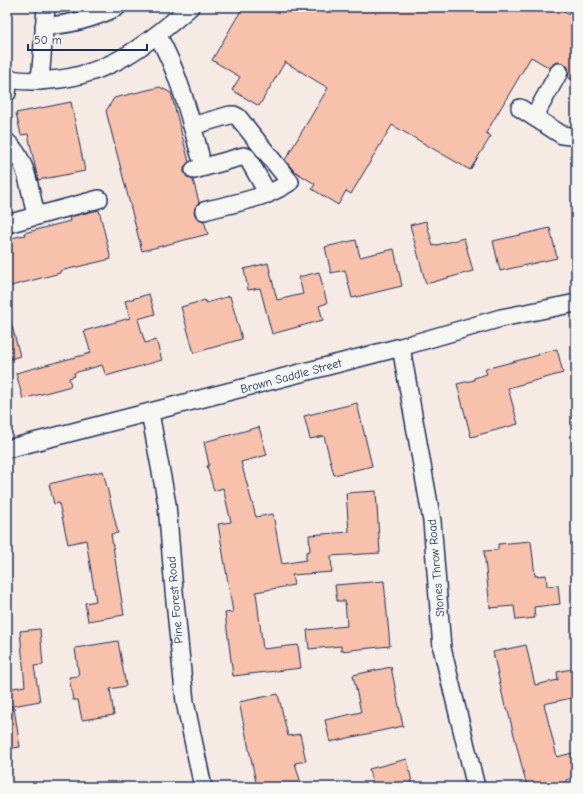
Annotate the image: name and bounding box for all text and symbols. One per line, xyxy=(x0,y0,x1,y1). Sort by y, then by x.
scale bar xyxy=(28,26,147,52)
text: 50 m xyxy=(34,33,62,47)
street label: Brown Saddle Street xyxy=(239,356,344,396)
street label: Stones Throw Road xyxy=(425,518,447,618)
street label: Pine Forest Road xyxy=(164,556,186,644)

